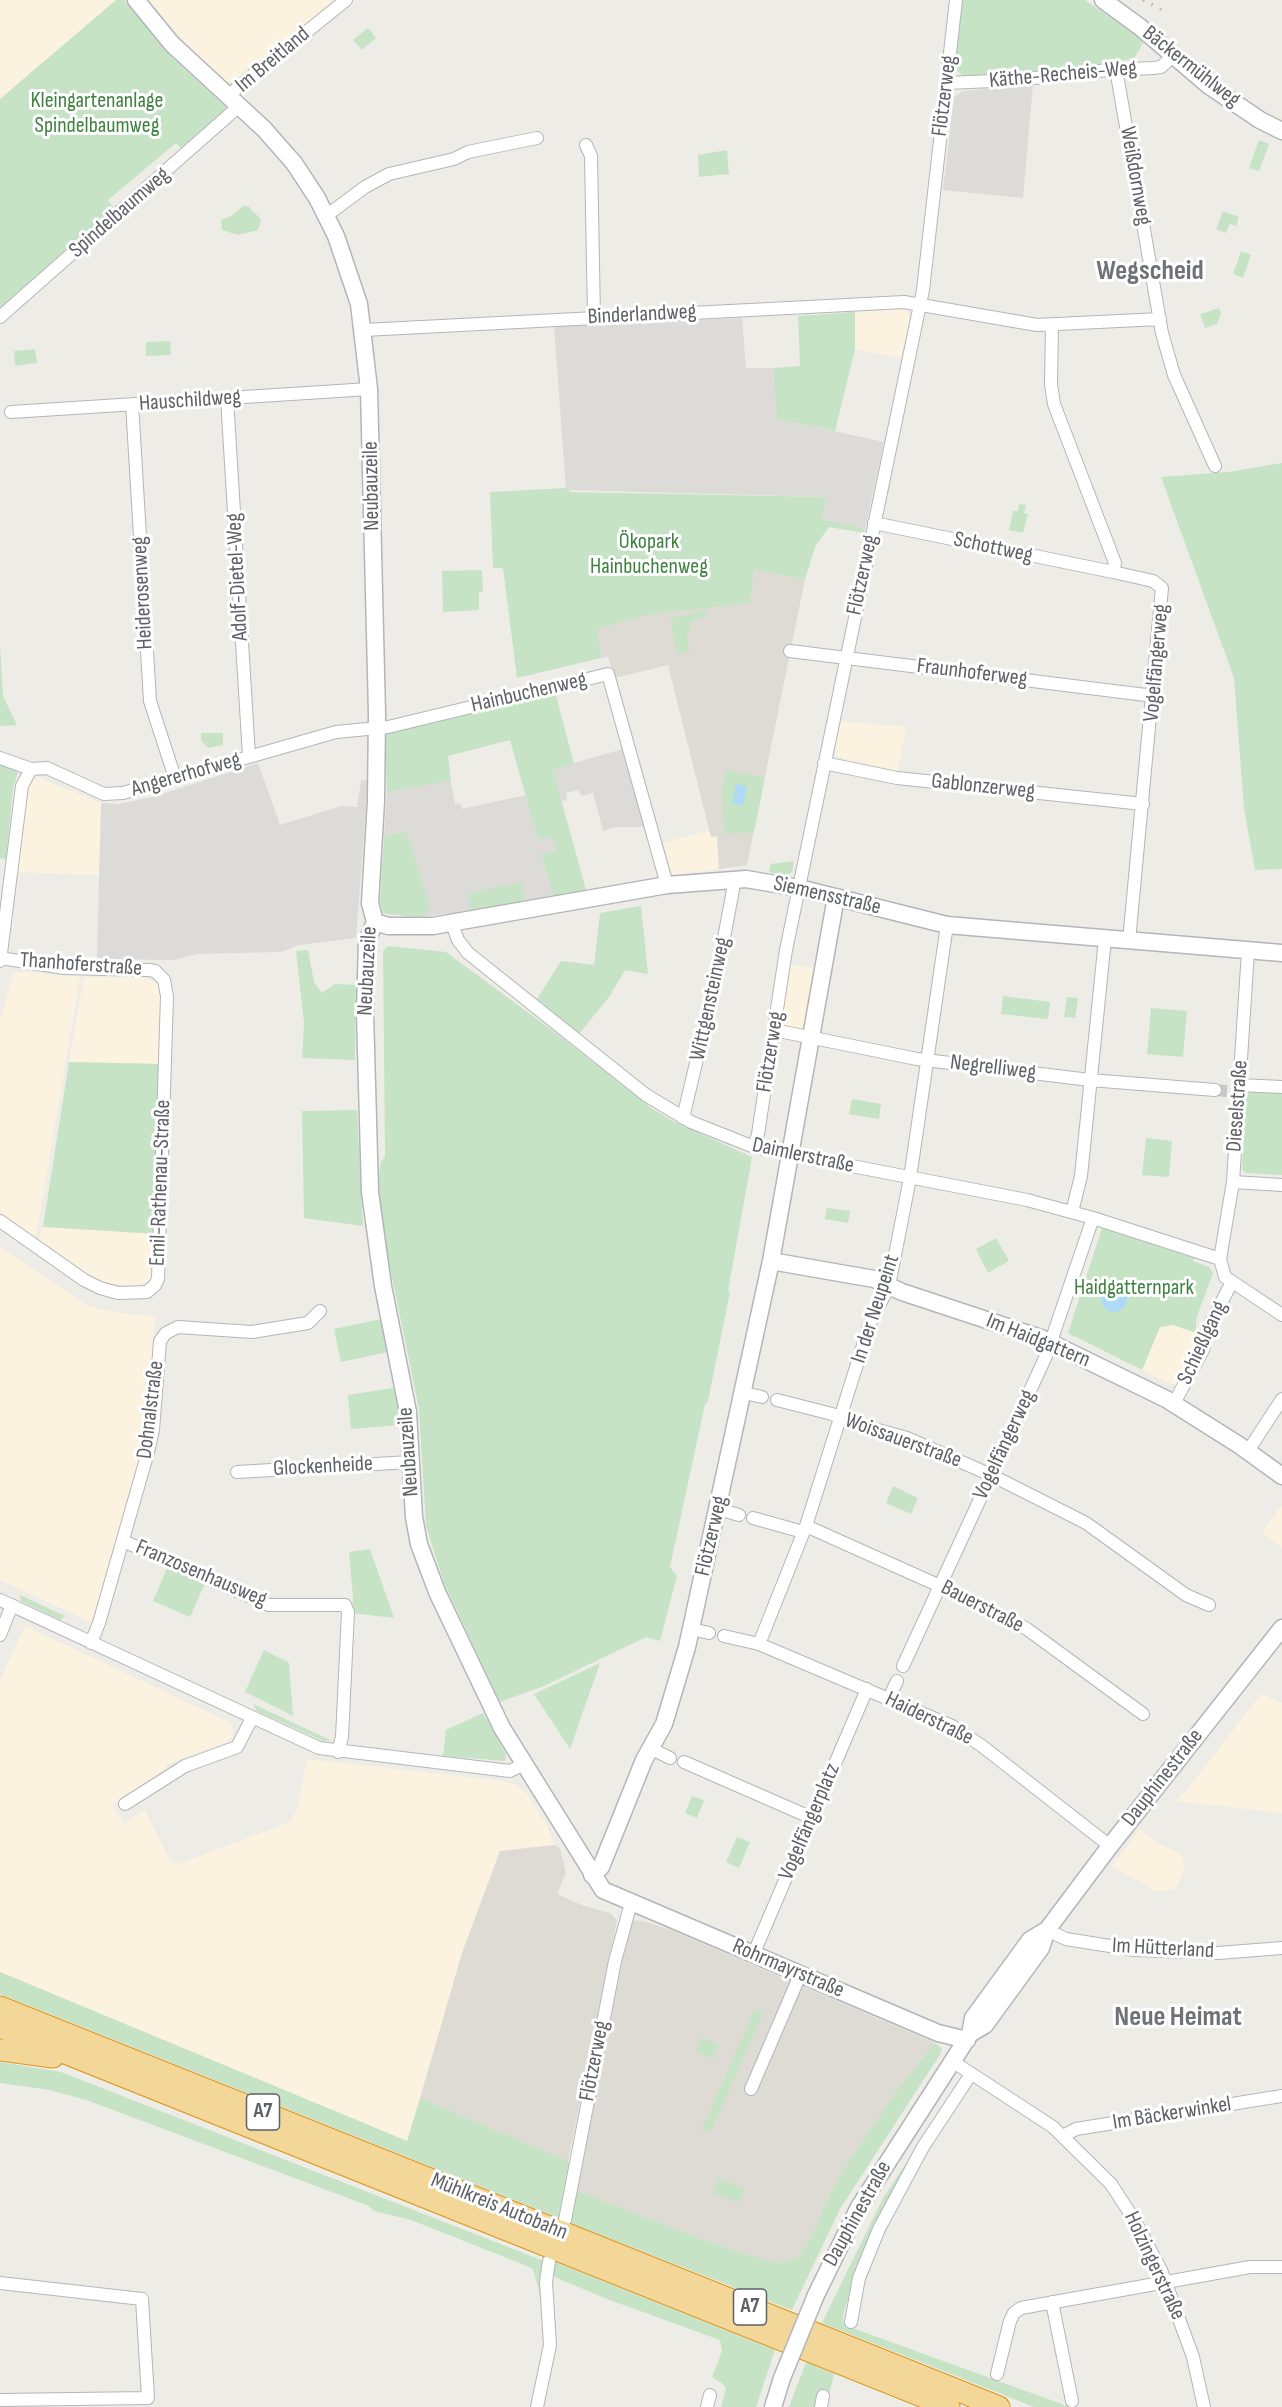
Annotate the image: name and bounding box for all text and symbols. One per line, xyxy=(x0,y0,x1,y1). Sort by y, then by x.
street label: Im Breitland xyxy=(231,21,315,99)
street label: Bäckermühlweg xyxy=(1137,21,1245,113)
street label: Flötzerweg xyxy=(927,54,963,138)
street label: Käthe-Recheis-Weg xyxy=(988,55,1138,95)
park label: Kleingartenanlage Spindelbaumweg xyxy=(31,88,163,140)
street label: Weißdornweg xyxy=(1113,124,1157,228)
street label: Spindelbaumweg xyxy=(64,162,176,264)
district label: Wegscheid xyxy=(1096,255,1204,289)
street label: Binderlandweg xyxy=(587,299,697,331)
street label: Hauschildweg xyxy=(138,384,242,418)
street label: Neubauzeile xyxy=(358,441,386,531)
street label: Adolf-Dietel-Weg xyxy=(221,512,255,642)
street label: Schottweg xyxy=(951,527,1035,569)
park label: Ökopark Hainbuchenweg xyxy=(590,529,708,580)
street label: Flötzerweg xyxy=(842,532,884,618)
street label: Heiderosenweg xyxy=(127,536,159,650)
street label: Vogelfängerweg xyxy=(1139,603,1175,723)
street label: Fraunhoferweg xyxy=(915,653,1029,693)
street label: Hainbuchenweg xyxy=(469,667,589,719)
street label: Angererhofweg xyxy=(128,747,244,803)
street label: Gablonzerweg xyxy=(930,768,1036,806)
street label: Siemensstraße xyxy=(771,871,883,921)
street label: Neubauzeile xyxy=(352,926,384,1016)
street label: Wittgensteinweg xyxy=(685,935,737,1063)
street label: Thanhoferstraße xyxy=(19,948,143,982)
street label: Flötzerweg xyxy=(752,1010,790,1094)
street label: Negrelliweg xyxy=(949,1050,1037,1086)
street label: Dieselstraße xyxy=(1222,1059,1254,1153)
street label: Emil-Rathenau-Straße xyxy=(145,1099,177,1267)
street label: Daimlerstraße xyxy=(750,1132,856,1180)
street label: In der Neupeint xyxy=(846,1251,906,1367)
park label: Haidgatternpark xyxy=(1074,1275,1194,1301)
street label: Schießlgang xyxy=(1172,1297,1234,1389)
street label: Im Haidgattern xyxy=(982,1308,1094,1374)
street label: Dohnalstraße xyxy=(132,1360,170,1460)
street label: Vogelfängerweg xyxy=(968,1386,1042,1504)
street label: Neubauzeile xyxy=(393,1406,425,1498)
street label: Woissauerstraße xyxy=(841,1408,965,1474)
street label: Glockenheide xyxy=(273,1451,373,1483)
street label: Flötzerweg xyxy=(690,1493,734,1579)
street label: Franzosenhausweg xyxy=(131,1535,271,1613)
street label: Bauerstraße xyxy=(936,1575,1028,1639)
street label: Haiderstraße xyxy=(881,1686,977,1752)
street label: Dauphinestraße xyxy=(1117,1724,1209,1832)
street label: Vogelfängerplatz xyxy=(774,1760,846,1884)
street label: Im Hütterland xyxy=(1111,1933,1215,1965)
street label: Rohrmayrstraße xyxy=(728,1934,848,2004)
district label: Neue Heimat xyxy=(1114,2001,1242,2035)
street label: Flötzerweg xyxy=(574,2019,616,2103)
street label: Im Bäckerwinkel xyxy=(1111,2092,1233,2136)
road number: A7 xyxy=(246,2094,280,2130)
street label: Dauphinestraße xyxy=(818,2157,898,2271)
street label: Mühlkreis Autobahn xyxy=(427,2168,571,2246)
street label: Holzingerstraße xyxy=(1117,2208,1191,2324)
road number: A7 xyxy=(734,2289,766,2325)

